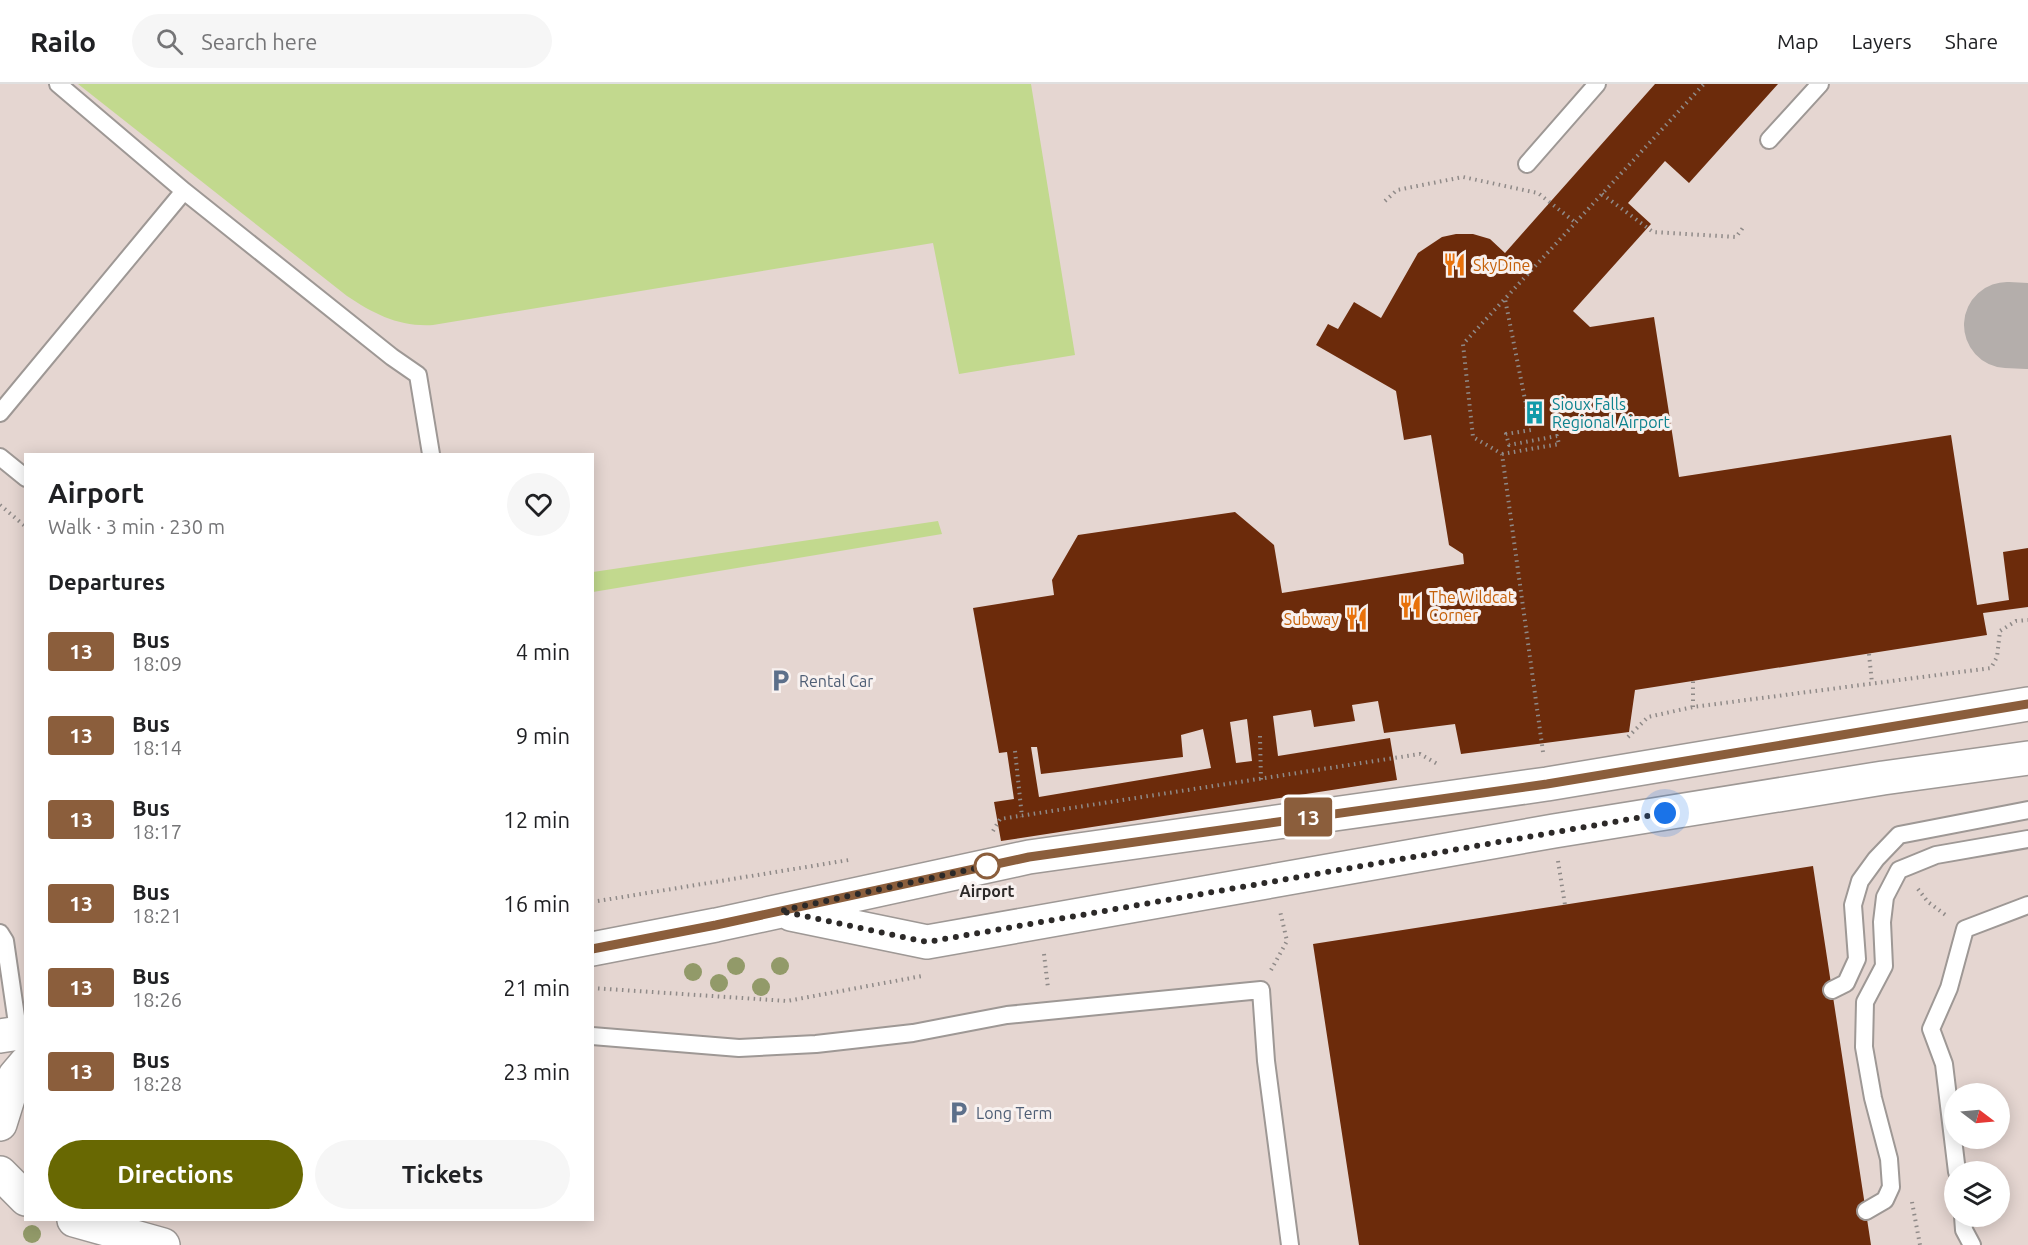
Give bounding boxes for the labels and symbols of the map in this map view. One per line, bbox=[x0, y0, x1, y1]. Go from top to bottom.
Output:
restaurant icon: SkyDine bbox=[1442, 252, 1468, 278]
place label: SkyDine bbox=[1473, 256, 1530, 274]
place label: Sioux Falls Regional Airport bbox=[1552, 395, 1671, 431]
building icon: Sioux Falls Regional Airport bbox=[1521, 400, 1547, 426]
place label: The Wildcat Corner bbox=[1429, 588, 1515, 624]
restaurant icon: The Wildcat Corner bbox=[1398, 593, 1424, 619]
restaurant icon: Subway bbox=[1344, 606, 1370, 632]
place label: Subway bbox=[1284, 610, 1339, 628]
parking icon: Rental Car bbox=[768, 668, 794, 694]
place label: Rental Car bbox=[799, 672, 873, 690]
line badge: 13 bbox=[1281, 798, 1335, 836]
your location bbox=[1650, 798, 1680, 828]
marker: Airport bbox=[974, 853, 1000, 879]
place label: Airport bbox=[960, 882, 1015, 900]
north arrow bbox=[1944, 1083, 2010, 1149]
parking icon: Long Term bbox=[945, 1100, 971, 1126]
place label: Long Term bbox=[976, 1104, 1052, 1122]

